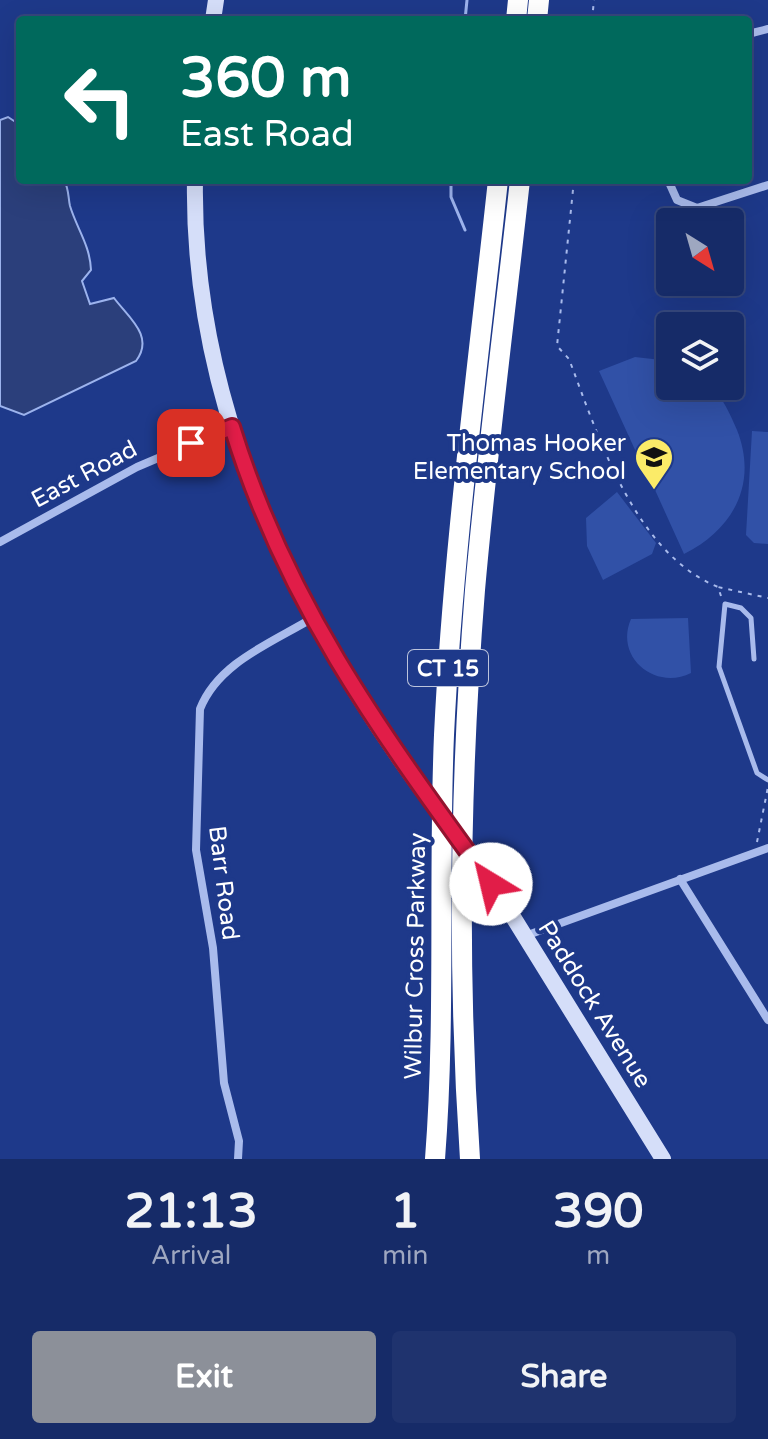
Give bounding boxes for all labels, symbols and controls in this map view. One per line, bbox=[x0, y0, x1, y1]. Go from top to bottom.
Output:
text: 360 m bbox=[180, 45, 351, 112]
icon: left bbox=[48, 48, 152, 152]
text: East Road bbox=[180, 113, 354, 156]
north arrow bbox=[656, 208, 744, 296]
map controls bbox=[656, 208, 744, 400]
button: layers bbox=[656, 312, 744, 400]
pin bbox=[157, 409, 225, 477]
icon: arrive bbox=[169, 421, 213, 465]
place label: Thomas Hooker Elementary School bbox=[413, 429, 627, 486]
street label: East Road bbox=[26, 434, 142, 514]
school or university icon: Thomas Hooker Elementary School bbox=[633, 436, 675, 491]
road number: CT 15 bbox=[408, 650, 488, 686]
street label: Barr Road bbox=[202, 824, 245, 942]
street label: Wilbur Cross Parkway bbox=[399, 832, 432, 1080]
position arrow bbox=[449, 842, 533, 926]
street label: Paddock Avenue bbox=[531, 915, 658, 1093]
text: 21:13 bbox=[125, 1183, 258, 1241]
text: 1 bbox=[390, 1183, 420, 1241]
text: 390 bbox=[553, 1183, 643, 1241]
text: Arrival bbox=[151, 1240, 231, 1271]
text: min bbox=[382, 1240, 428, 1271]
text: m bbox=[586, 1240, 610, 1271]
button: Exit bbox=[32, 1331, 376, 1423]
button: Share bbox=[392, 1331, 736, 1423]

